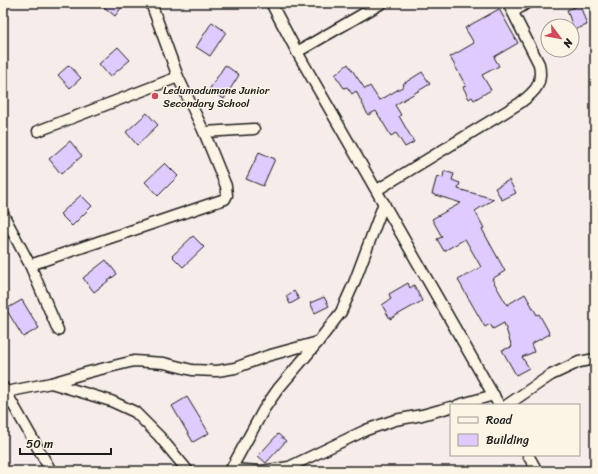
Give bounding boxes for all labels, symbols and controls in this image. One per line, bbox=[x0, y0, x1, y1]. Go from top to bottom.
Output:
north arrow bbox=[540, 18, 580, 58]
text: N bbox=[558, 34, 579, 52]
place label: Ledumadumane Junior Secondary School bbox=[163, 81, 271, 113]
marker: Ledumadumane Junior Secondary School bbox=[150, 91, 160, 101]
legend bbox=[450, 404, 580, 456]
text: Road bbox=[486, 409, 513, 431]
text: Building bbox=[486, 429, 529, 451]
scale bar bbox=[20, 430, 111, 456]
text: 50 m bbox=[26, 433, 53, 455]

